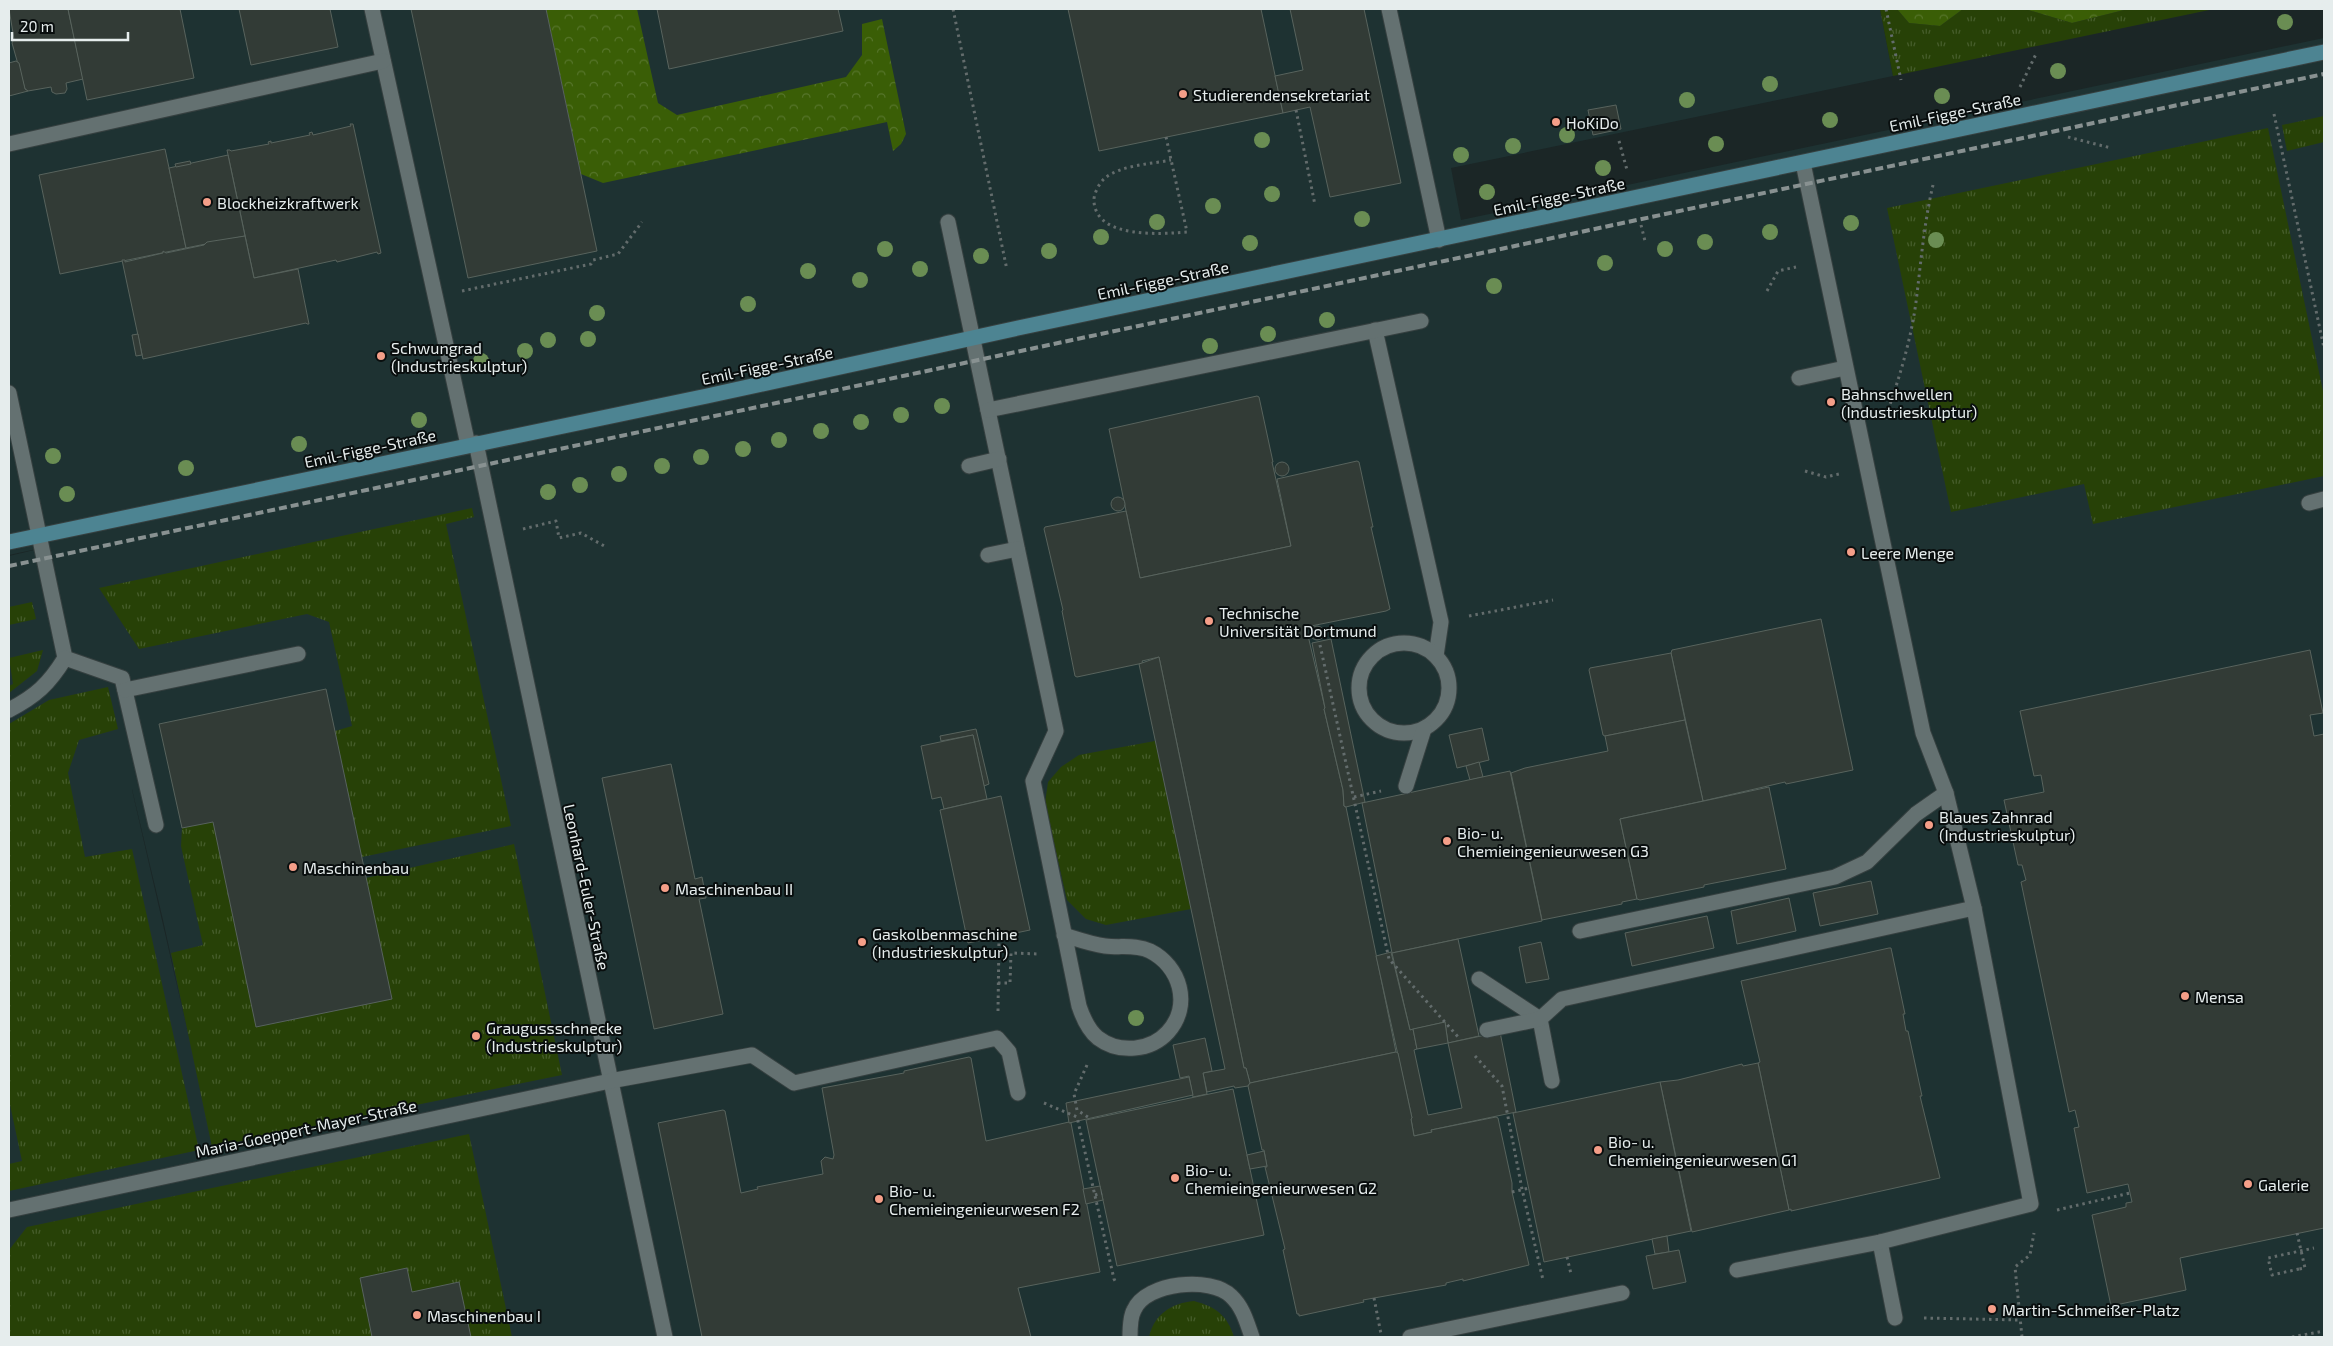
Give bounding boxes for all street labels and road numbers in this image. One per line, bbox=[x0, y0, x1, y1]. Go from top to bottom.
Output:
street label: Emil-Figge-Straße bbox=[1887, 89, 2023, 135]
street label: Emil-Figge-Straße bbox=[1491, 173, 1627, 219]
street label: Emil-Figge-Straße bbox=[1095, 257, 1231, 303]
street label: Emil-Figge-Straße bbox=[699, 342, 835, 388]
street label: Emil-Figge-Straße bbox=[302, 425, 438, 471]
street label: Leonhard-Euler-Straße bbox=[560, 802, 614, 972]
street label: Maria-Goeppert-Mayer-Straße bbox=[194, 1095, 418, 1161]

